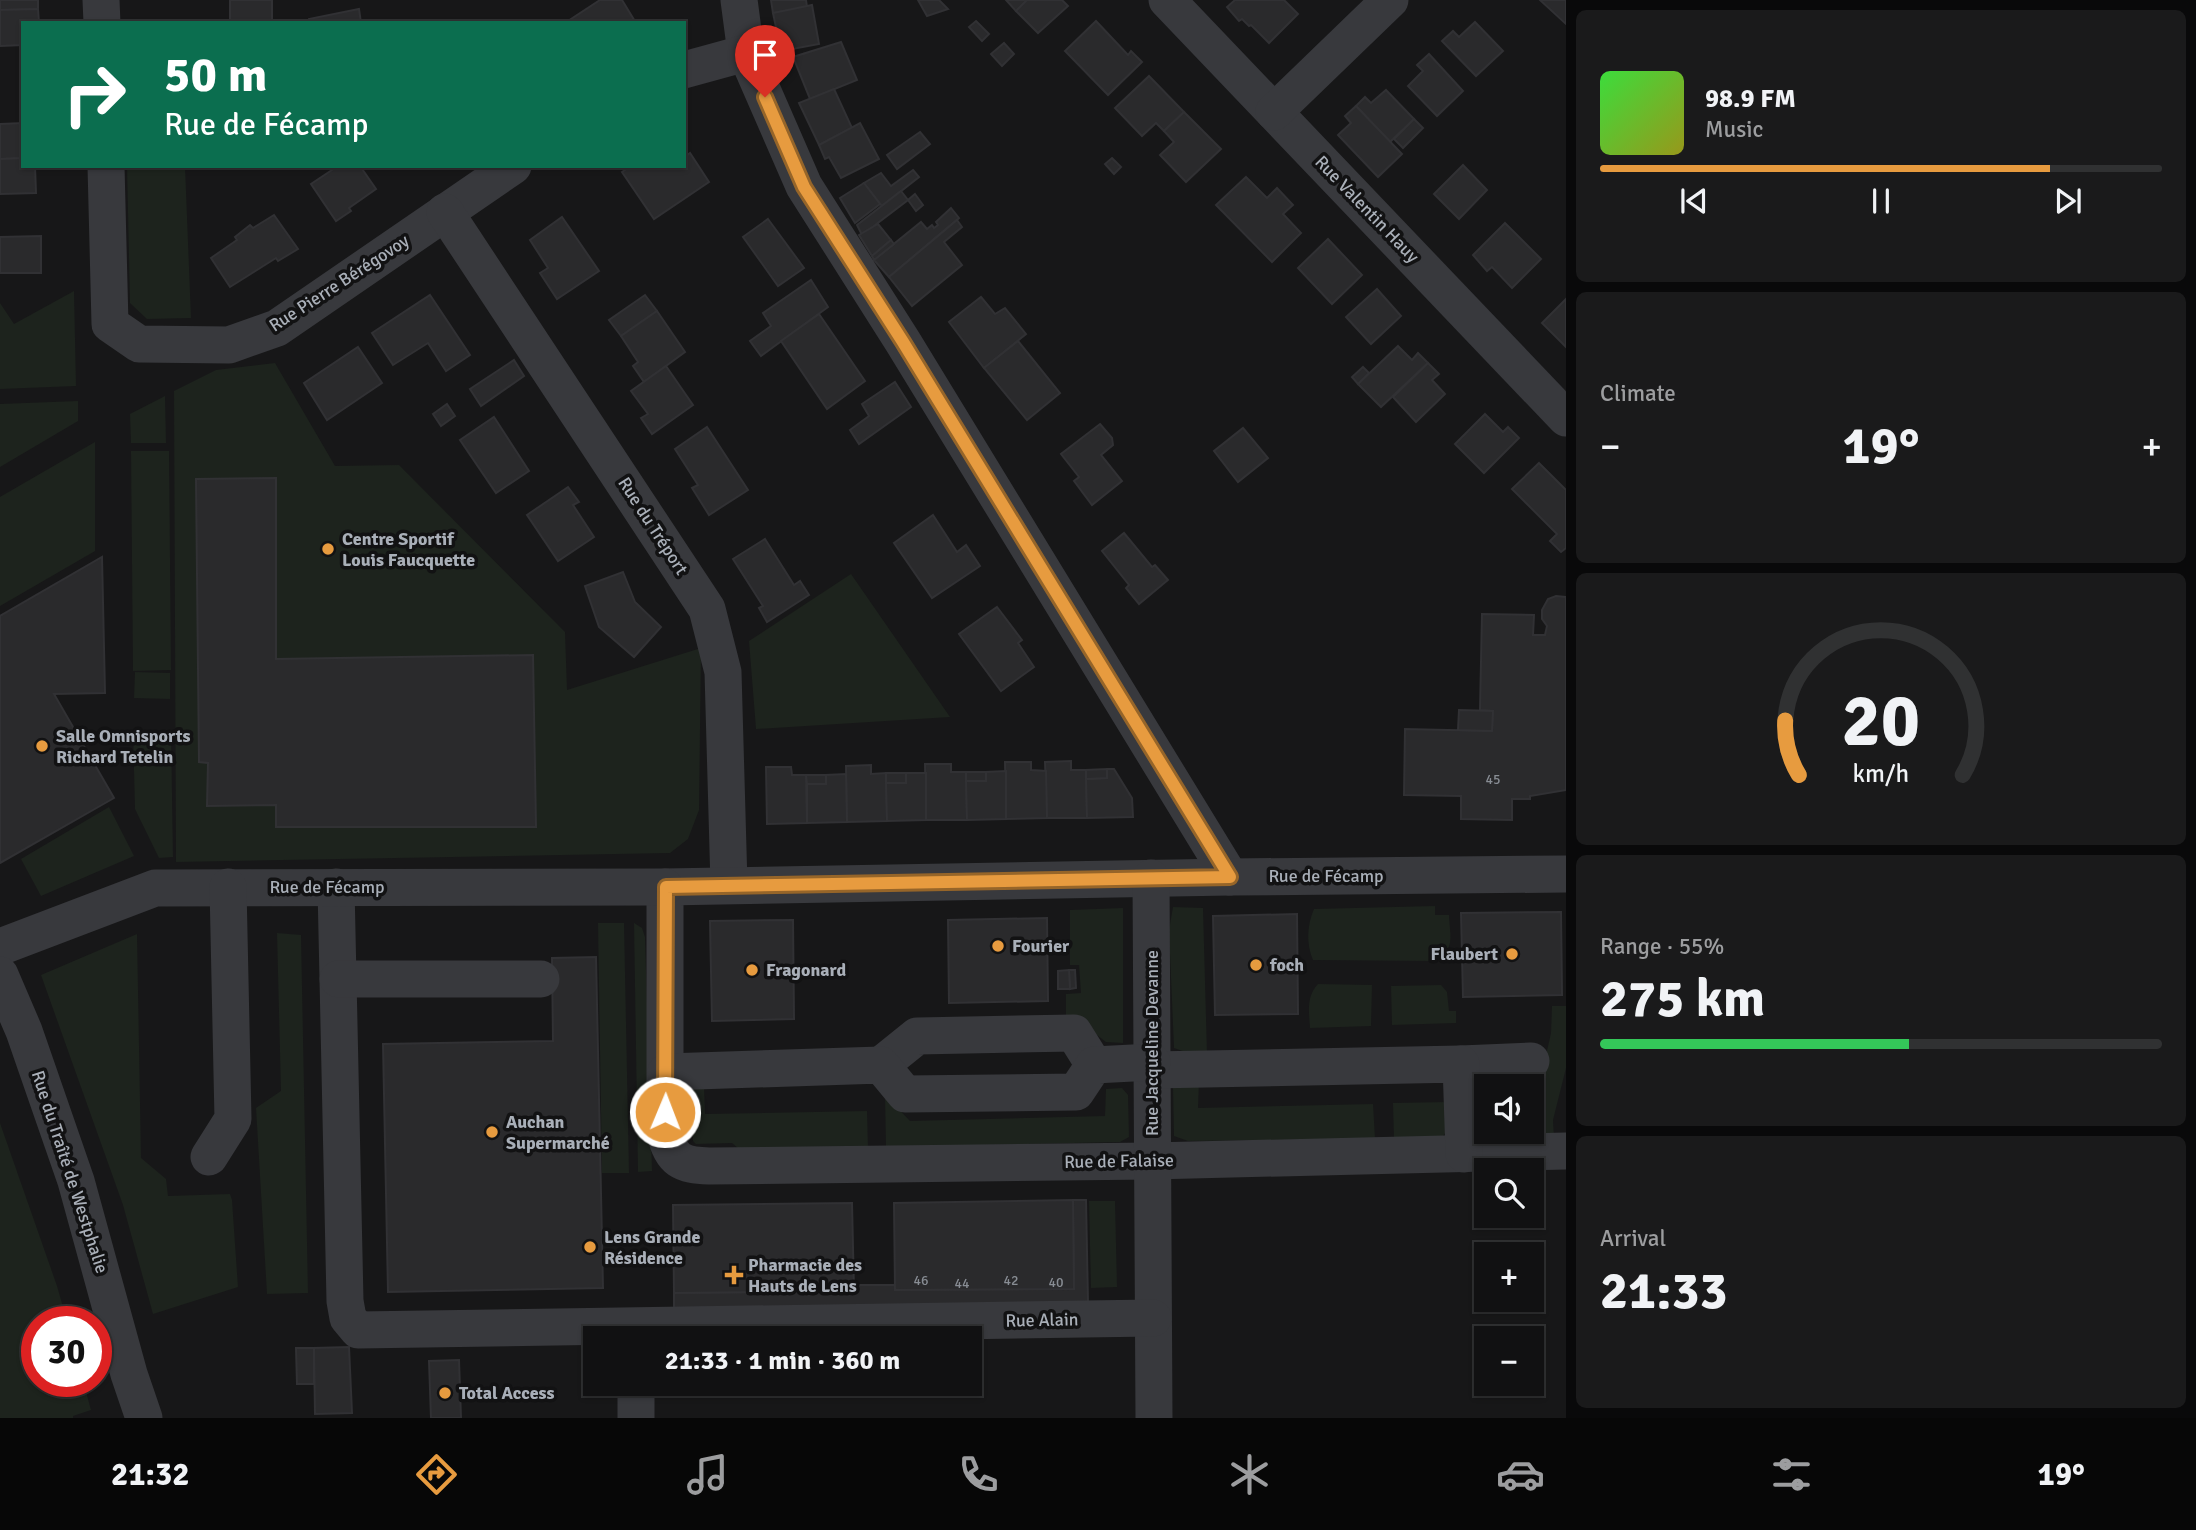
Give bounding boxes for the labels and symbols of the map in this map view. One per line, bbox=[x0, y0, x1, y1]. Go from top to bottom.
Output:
pin bbox=[735, 25, 795, 97]
street label: Rue Valentin Hauy bbox=[1310, 151, 1424, 268]
street label: Rue Pierre Bérégovoy bbox=[265, 229, 414, 336]
street label: Rue du Tréport bbox=[613, 473, 693, 579]
place label: Centre Sportif Louis Faucquette bbox=[342, 528, 475, 571]
marker: Centre Sportif Louis Faucquette bbox=[320, 541, 336, 557]
place label: Salle Omnisports Richard Tetelin bbox=[56, 725, 190, 768]
marker: Salle Omnisports Richard Tetelin bbox=[34, 738, 50, 754]
house number: 45 bbox=[1485, 771, 1501, 788]
street label: Rue de Fécamp bbox=[1268, 865, 1384, 887]
street label: Rue de Fécamp bbox=[269, 876, 385, 898]
place label: Fourier bbox=[1012, 935, 1070, 957]
marker: Fourier bbox=[990, 938, 1006, 954]
place label: Flaubert bbox=[1430, 943, 1498, 965]
marker: Flaubert bbox=[1504, 946, 1520, 962]
street label: Rue Jacqueline Devanne bbox=[1141, 950, 1163, 1136]
place label: foch bbox=[1269, 954, 1304, 976]
marker: foch bbox=[1248, 957, 1264, 973]
place label: Fragonard bbox=[766, 959, 846, 981]
marker: Fragonard bbox=[744, 962, 760, 978]
street label: Rue du Traîté de Westphalie bbox=[27, 1068, 113, 1276]
position arrow bbox=[628, 1075, 702, 1149]
place label: Auchan Supermarché bbox=[506, 1111, 610, 1154]
marker: Auchan Supermarché bbox=[484, 1124, 500, 1140]
street label: Rue de Falaise bbox=[1064, 1149, 1174, 1173]
place label: Lens Grande Résidence bbox=[604, 1226, 700, 1269]
marker: Lens Grande Résidence bbox=[582, 1239, 598, 1255]
place label: Pharmacie des Hauts de Lens bbox=[748, 1254, 862, 1297]
marker: Pharmacie des Hauts de Lens bbox=[726, 1267, 742, 1283]
house number: 46 bbox=[913, 1272, 929, 1289]
house number: 42 bbox=[1003, 1272, 1019, 1289]
house number: 40 bbox=[1048, 1274, 1064, 1291]
house number: 44 bbox=[954, 1275, 970, 1292]
speed limit sign: 30 bbox=[21, 1306, 112, 1397]
street label: Rue Alain bbox=[1005, 1308, 1079, 1332]
place label: Total Access bbox=[459, 1382, 555, 1404]
marker: Total Access bbox=[437, 1385, 453, 1401]

